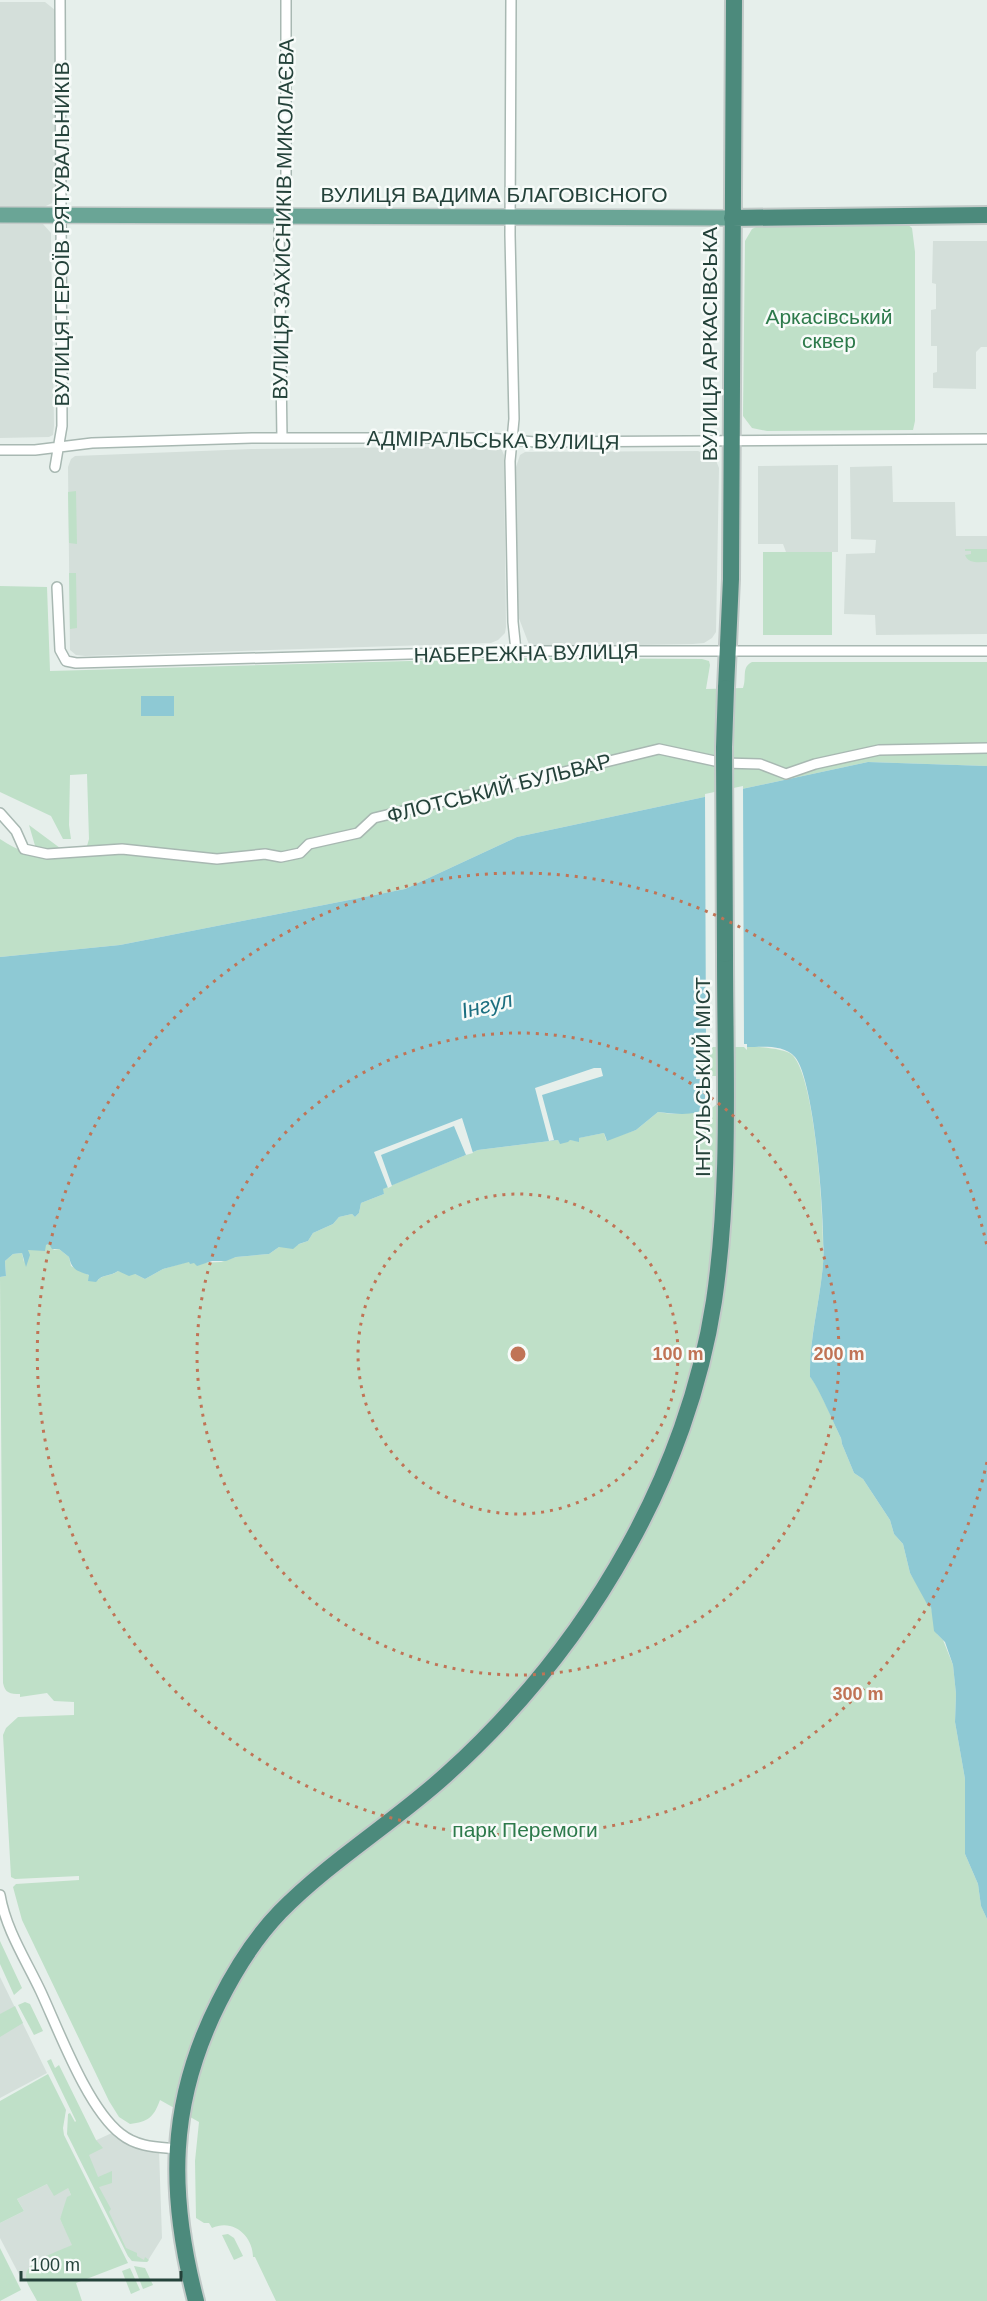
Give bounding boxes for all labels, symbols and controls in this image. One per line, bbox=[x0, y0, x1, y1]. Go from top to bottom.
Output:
street label: ВУЛИЦЯ ЗАХИСНИКІВ МИКОЛАЄВА bbox=[268, 38, 298, 400]
street label: ВУЛИЦЯ ГЕРОЇВ РЯТУВАЛЬНИКІВ bbox=[50, 62, 73, 406]
street label: ВУЛИЦЯ ВАДИМА БЛАГОВІСНОГО bbox=[320, 183, 668, 206]
street label: ВУЛИЦЯ АРКАСІВСЬКА bbox=[698, 227, 721, 461]
park label: Аркасівський сквер bbox=[765, 305, 893, 352]
street label: АДМІРАЛЬСЬКА ВУЛИЦЯ bbox=[366, 426, 620, 454]
street label: НАБЕРЕЖНА ВУЛИЦЯ bbox=[413, 640, 639, 666]
street label: ФЛОТСЬКИЙ БУЛЬВАР bbox=[385, 749, 613, 827]
street label: ІНГУЛЬСЬКИЙ МІСТ bbox=[691, 977, 714, 1177]
water label: Інгул bbox=[459, 987, 515, 1023]
centre of rings bbox=[508, 1344, 528, 1364]
text: 100 m bbox=[652, 1344, 704, 1364]
text: 200 m bbox=[813, 1344, 865, 1364]
text: 300 m bbox=[832, 1684, 884, 1704]
park label: парк Перемоги bbox=[452, 1818, 598, 1841]
scale bar bbox=[21, 2244, 182, 2282]
text: 100 m bbox=[30, 2255, 80, 2275]

